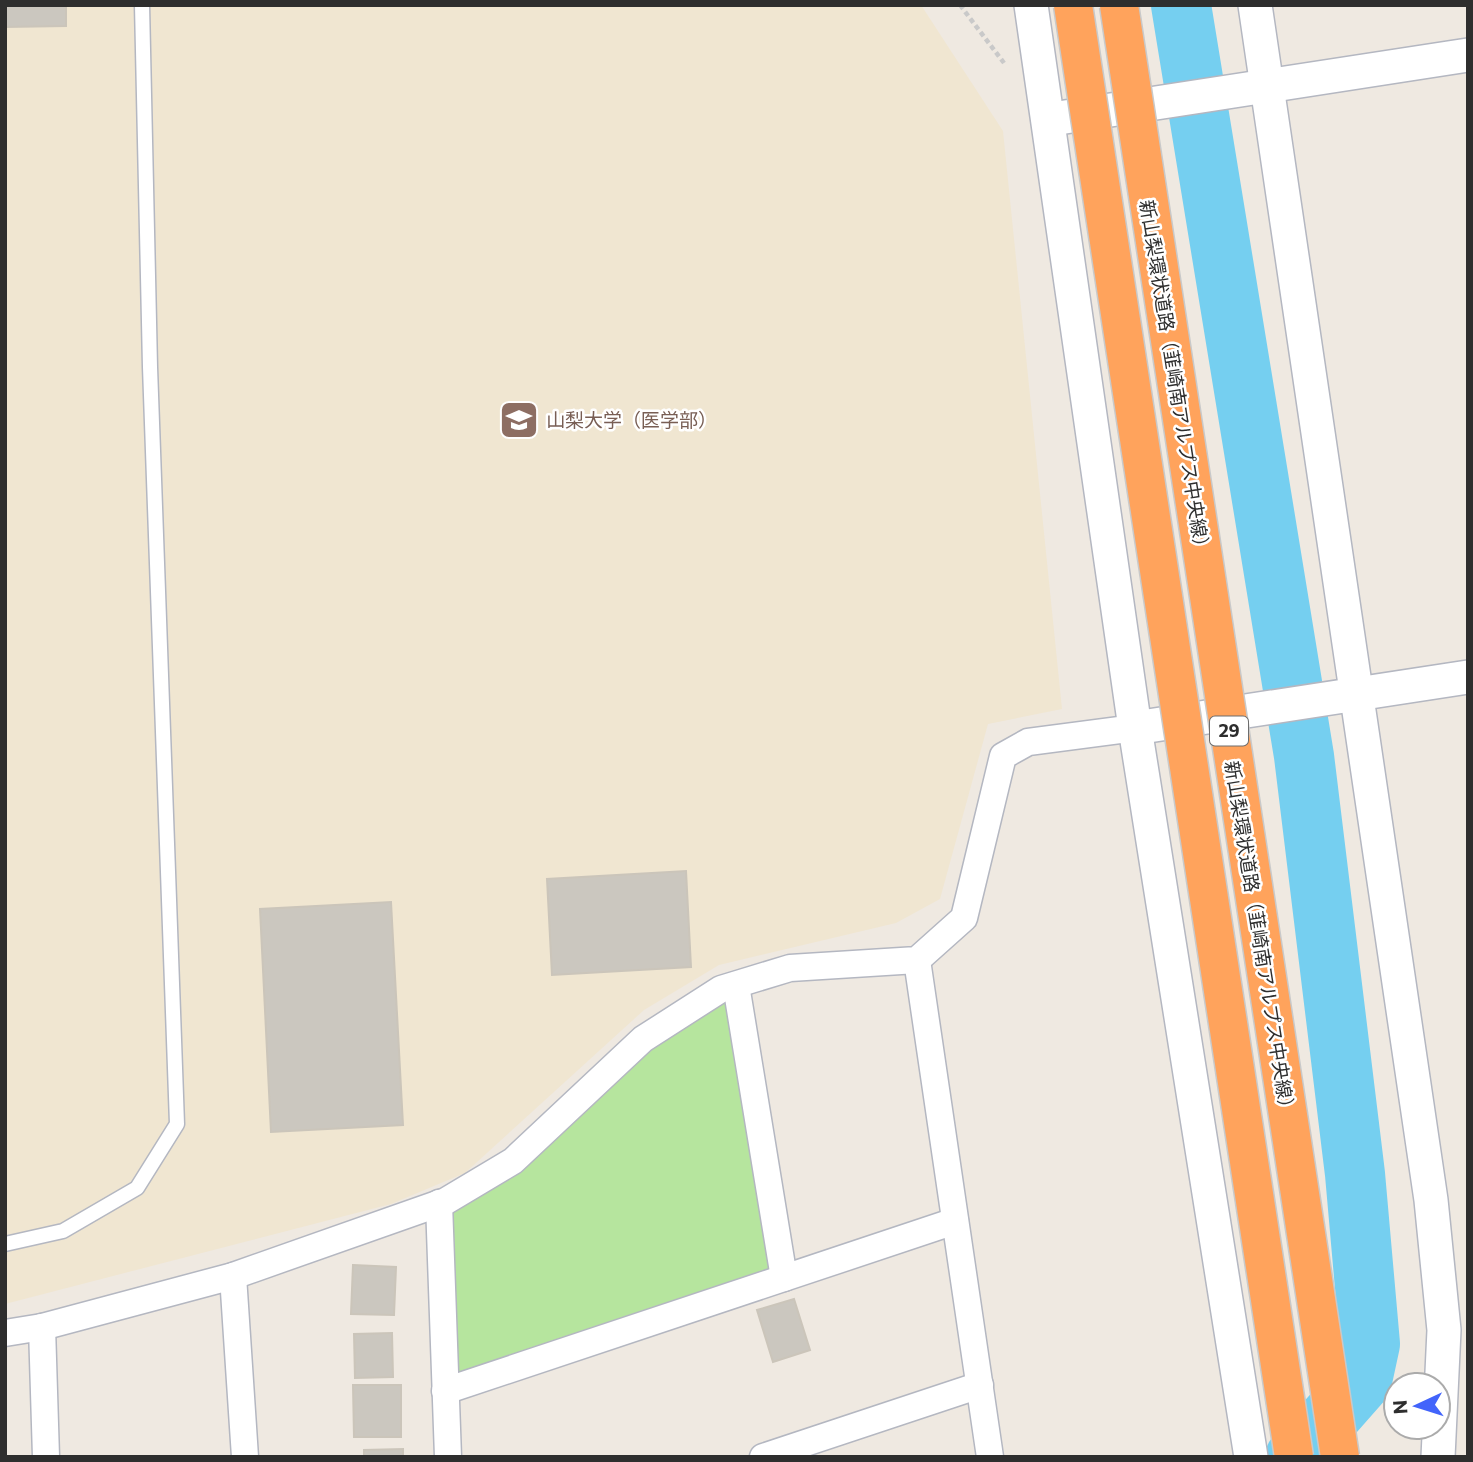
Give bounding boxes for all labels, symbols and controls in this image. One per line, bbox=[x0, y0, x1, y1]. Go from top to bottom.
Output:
street label: 新山梨環状道路（韮崎南アルプス中央線） bbox=[1136, 198, 1215, 558]
school or university icon: 山梨大学（医学部） bbox=[498, 399, 540, 441]
place label: 山梨大学（医学部） bbox=[546, 408, 717, 431]
road number: 29 bbox=[1210, 716, 1248, 746]
street label: 新山梨環状道路（韮崎南アルプス中央線） bbox=[1221, 759, 1300, 1119]
north arrow bbox=[1382, 1371, 1452, 1441]
text: N bbox=[1388, 1399, 1412, 1415]

